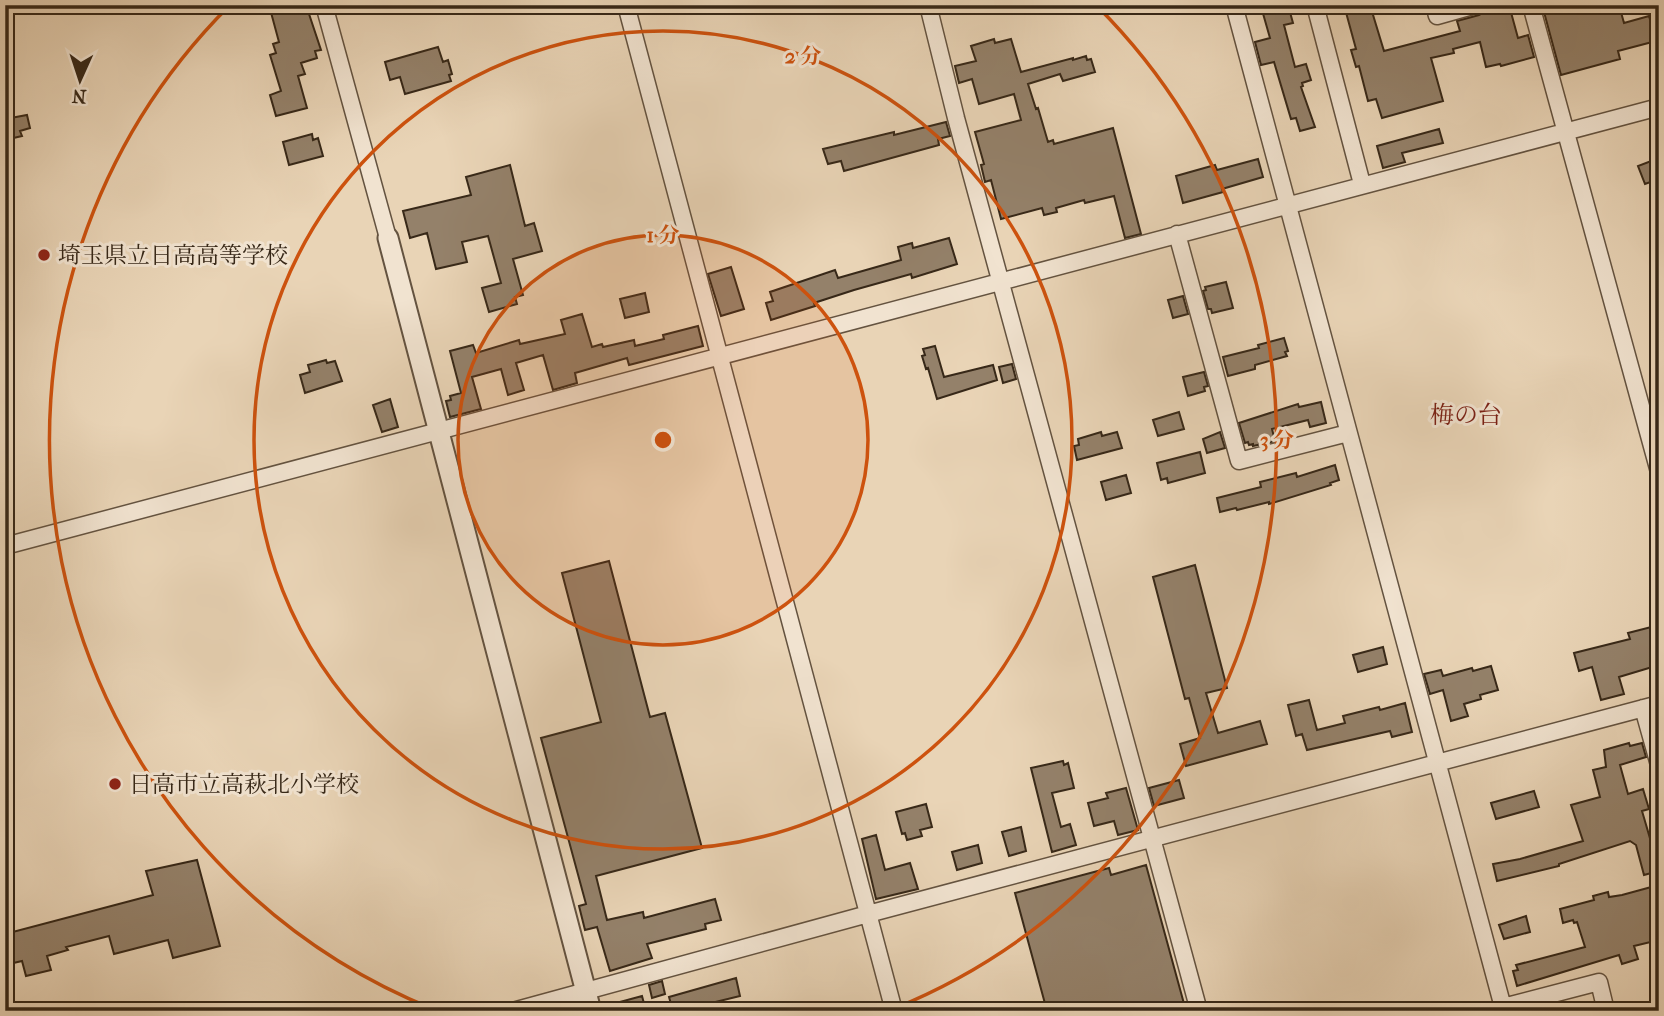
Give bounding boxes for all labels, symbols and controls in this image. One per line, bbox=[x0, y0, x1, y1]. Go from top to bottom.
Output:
text: 2 分 bbox=[785, 44, 821, 68]
north arrow bbox=[46, 46, 116, 116]
text: N bbox=[71, 85, 87, 107]
text: 1 分 bbox=[647, 223, 680, 247]
place label: 埼玉県立日高高等学校 bbox=[58, 242, 288, 269]
marker: 埼玉県立日高高等学校 bbox=[36, 247, 52, 263]
district label: 梅の台 bbox=[1430, 401, 1502, 429]
centre of rings bbox=[651, 428, 675, 452]
text: 3 分 bbox=[1260, 428, 1294, 452]
place label: 日高市立高萩北小学校 bbox=[129, 771, 359, 798]
marker: 日高市立高萩北小学校 bbox=[107, 776, 123, 792]

